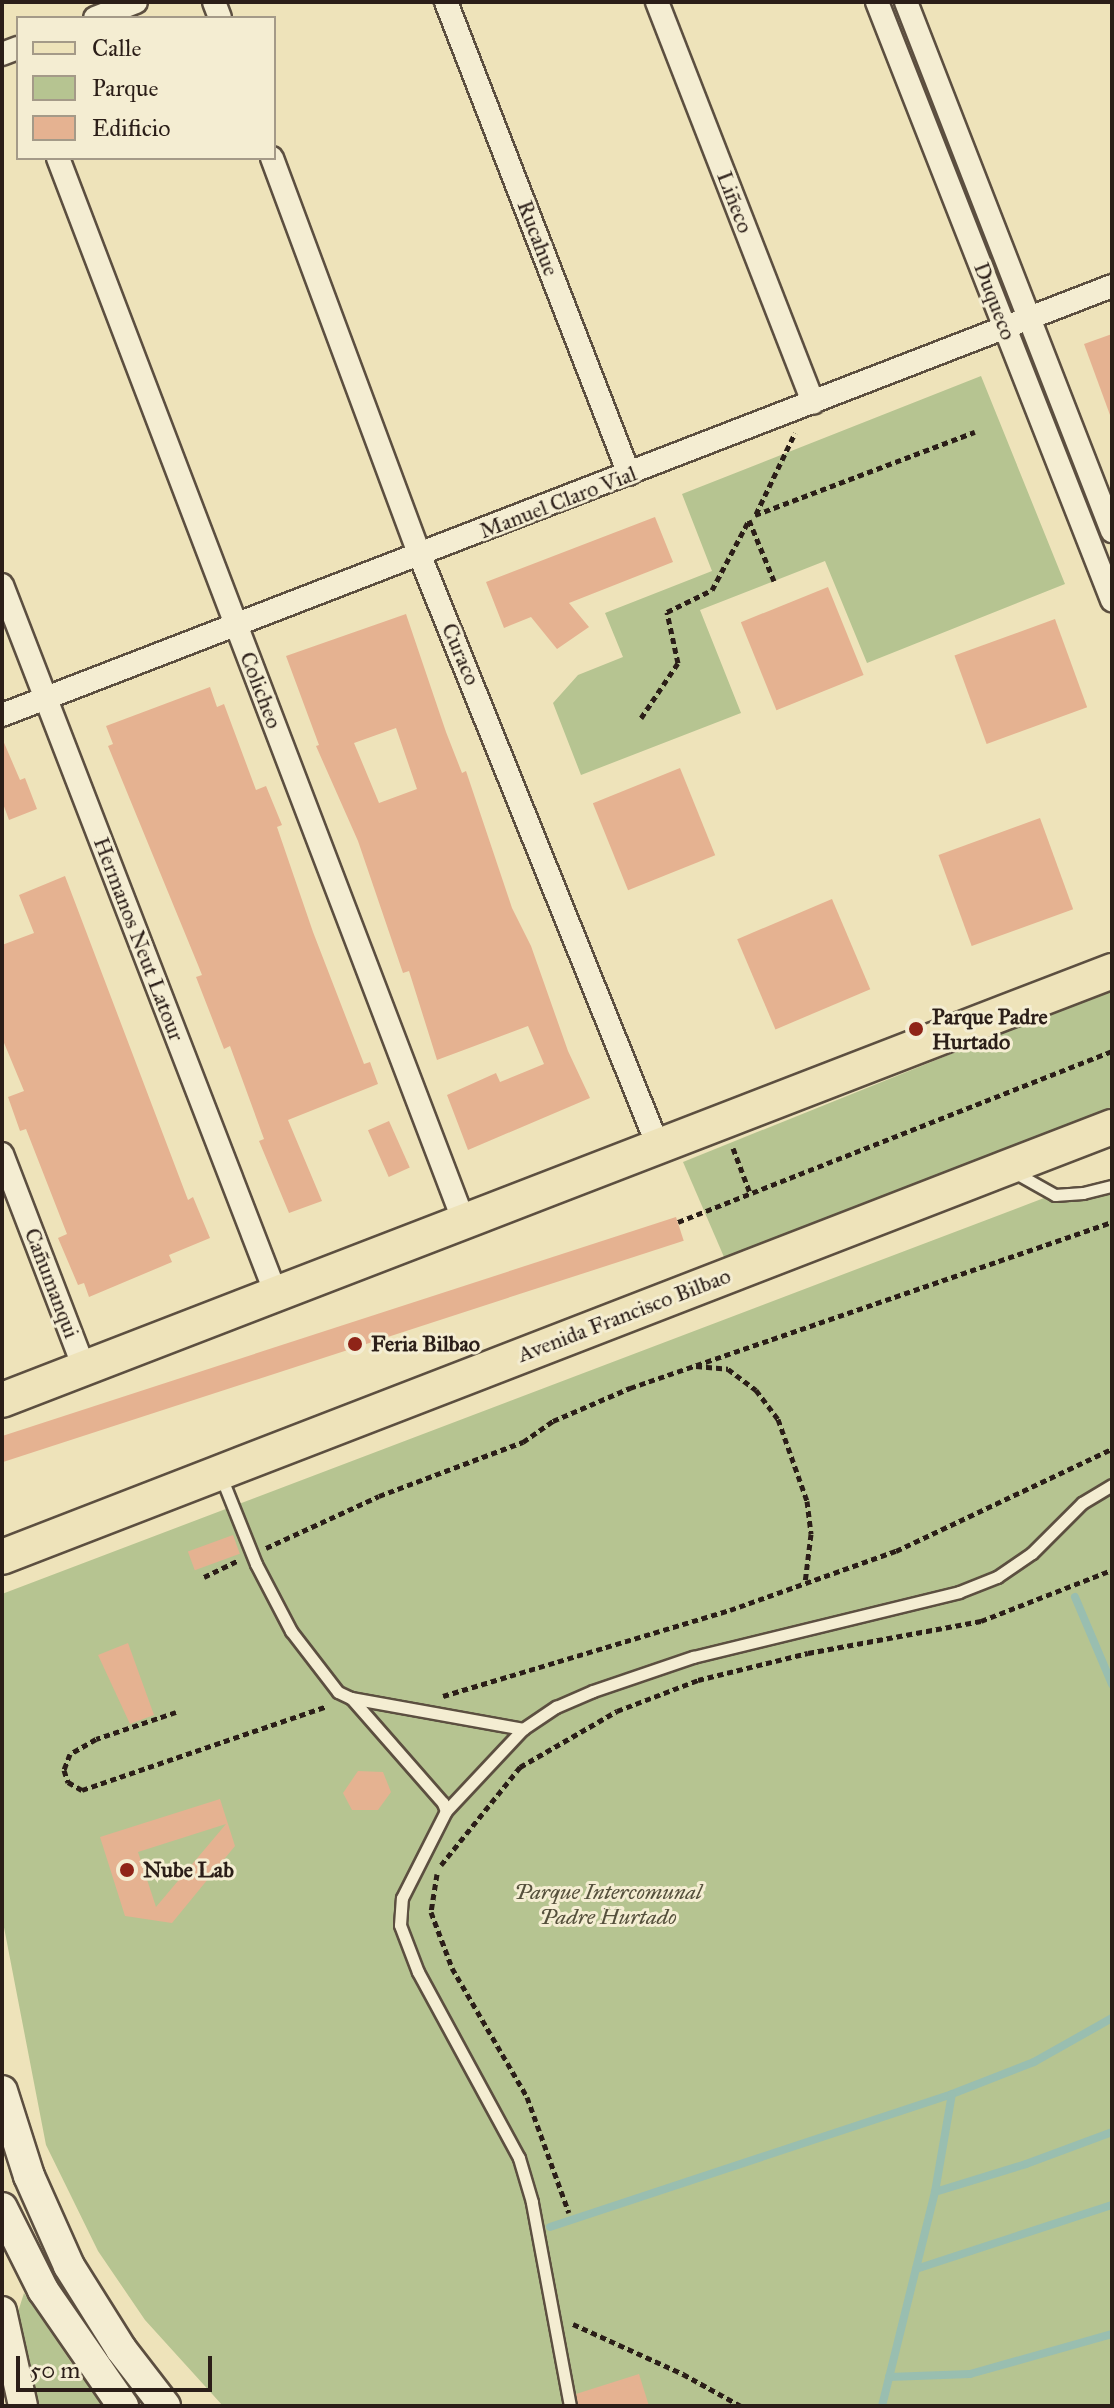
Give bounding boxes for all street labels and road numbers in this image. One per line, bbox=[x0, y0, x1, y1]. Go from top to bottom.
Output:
street label: Liñeco bbox=[711, 167, 759, 237]
street label: Rucahue bbox=[512, 197, 564, 279]
street label: Duqueco bbox=[968, 258, 1022, 344]
street label: Manuel Claro Vial bbox=[476, 460, 640, 544]
street label: Curaco bbox=[436, 619, 486, 689]
street label: Colicheo bbox=[234, 648, 288, 732]
street label: Hermanos Neut Latour bbox=[88, 833, 190, 1045]
street label: Cañumanqui bbox=[19, 1224, 85, 1342]
street label: Avenida Francisco Bilbao bbox=[514, 1262, 734, 1368]

